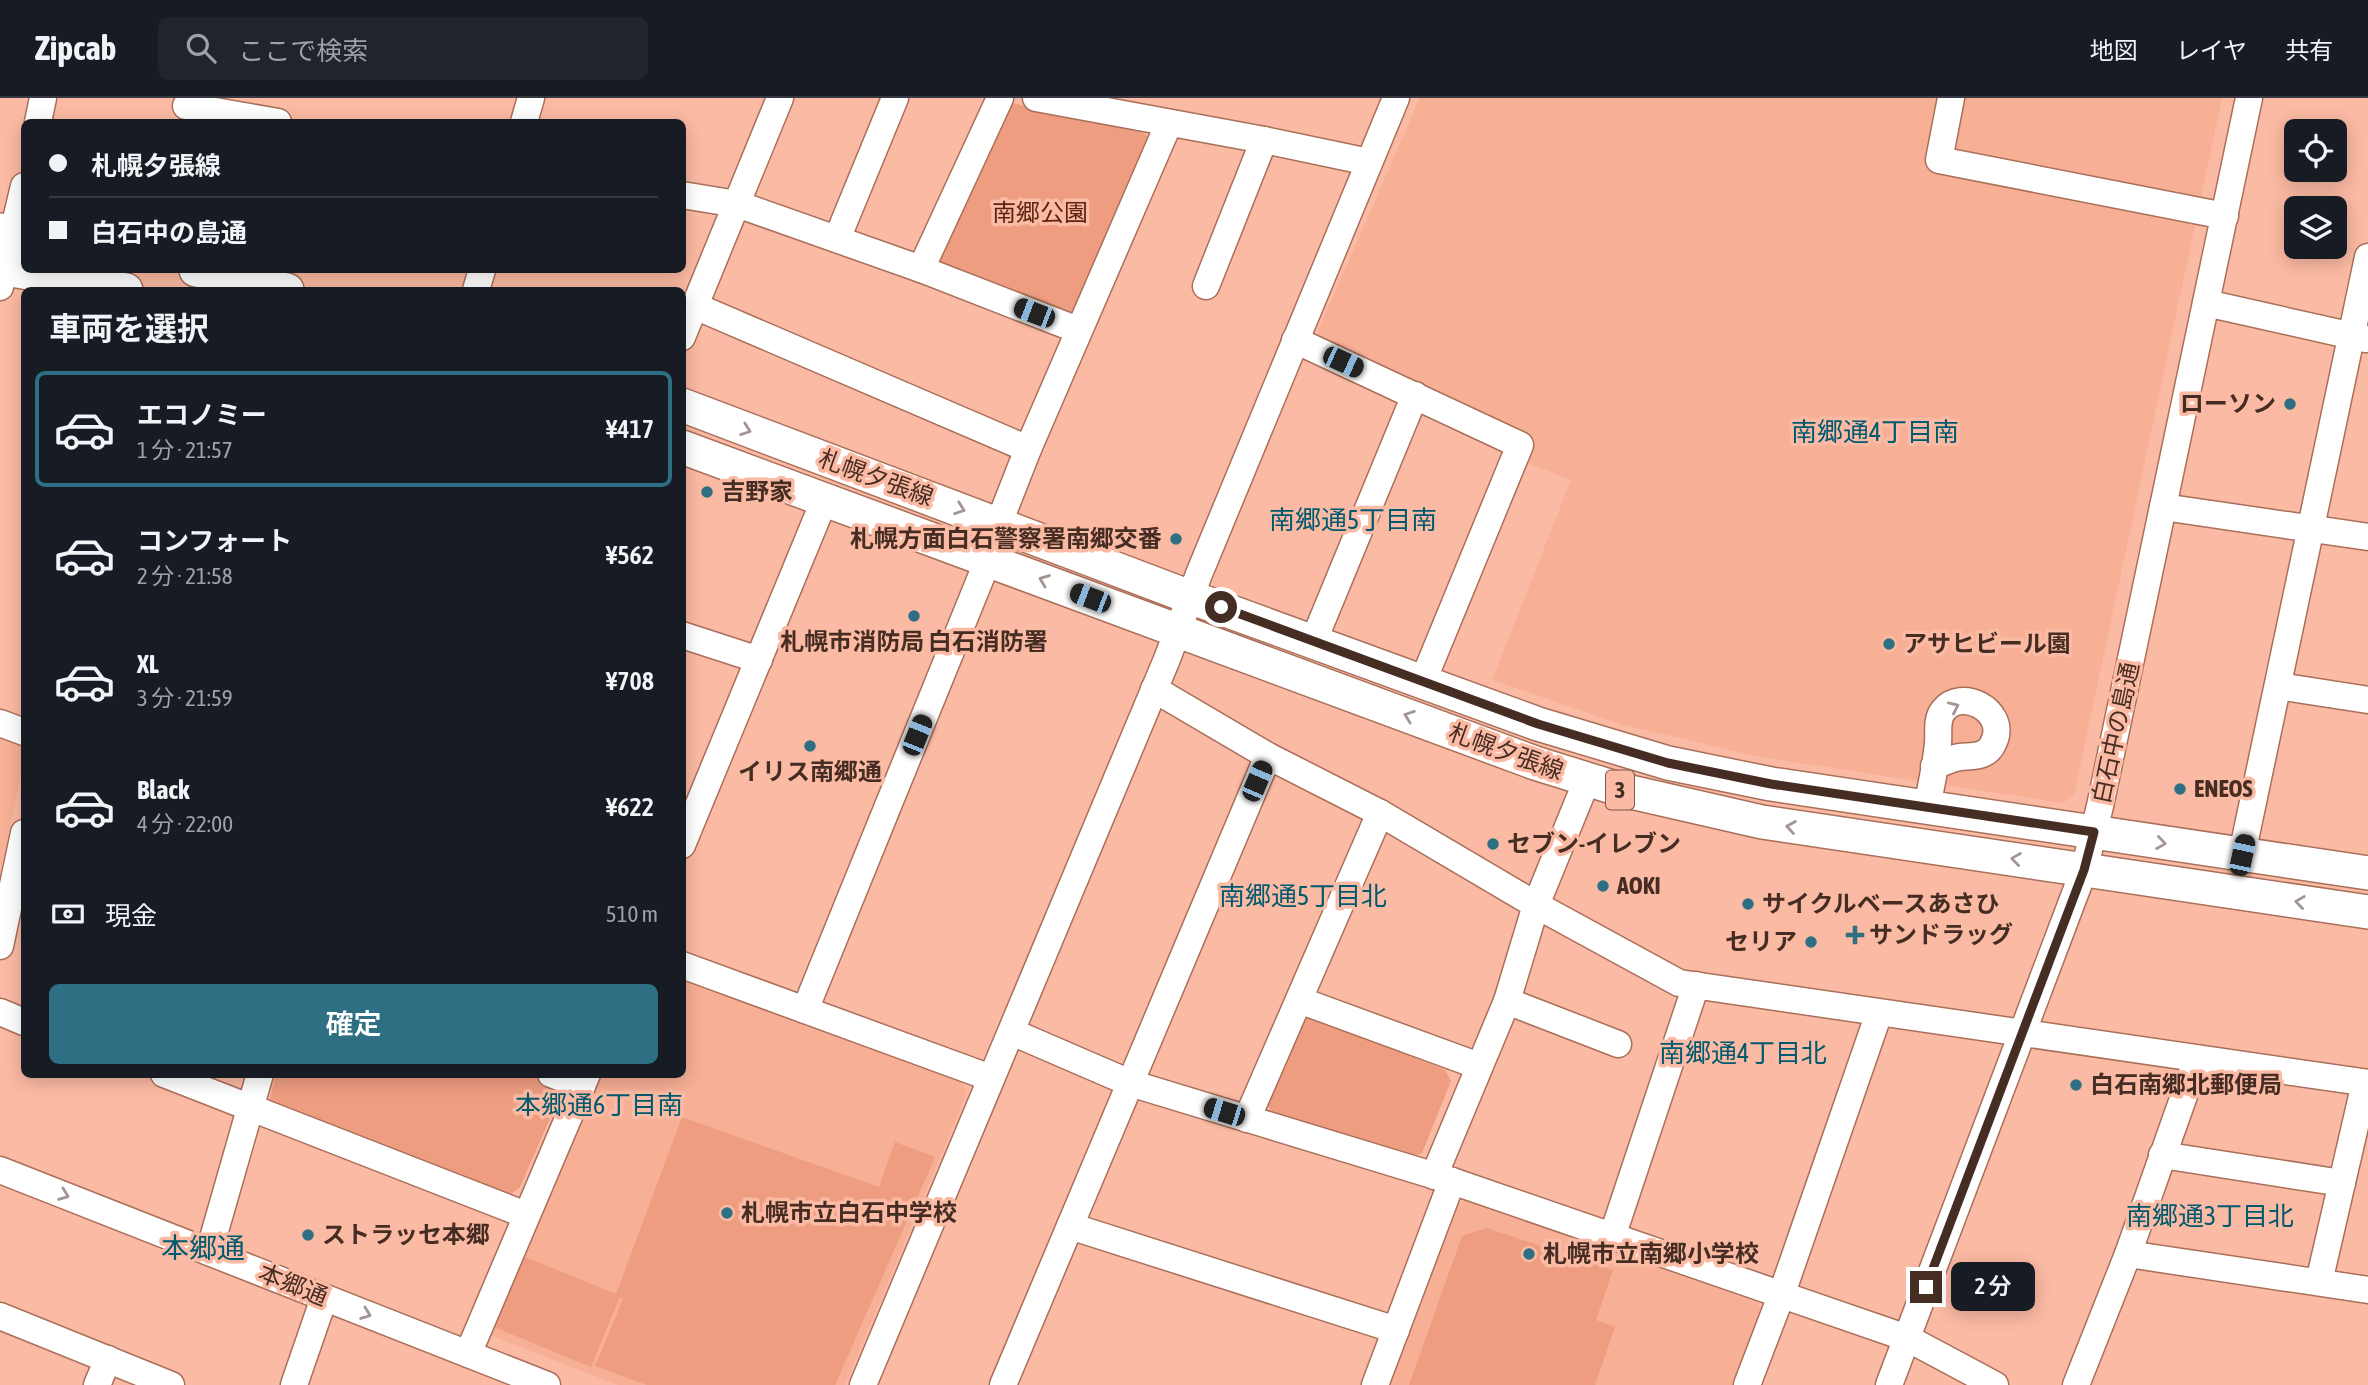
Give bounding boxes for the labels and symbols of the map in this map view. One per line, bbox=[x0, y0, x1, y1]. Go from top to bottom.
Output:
park label: 南郷公園 bbox=[992, 199, 1088, 226]
car bbox=[1011, 296, 1058, 330]
car bbox=[1320, 344, 1367, 380]
place label: ローソン bbox=[2180, 390, 2276, 417]
marker: ローソン bbox=[2282, 396, 2298, 412]
district label: 南郷通4丁目南 bbox=[1791, 417, 1959, 447]
one-way arrow bbox=[740, 421, 752, 435]
street label: 札幌夕張線 bbox=[815, 444, 937, 511]
place label: 吉野家 bbox=[721, 478, 793, 505]
marker: 吉野家 bbox=[699, 484, 715, 500]
one-way arrow bbox=[953, 501, 965, 515]
district label: 南郷通5丁目南 bbox=[1269, 505, 1437, 535]
place label: 札幌方面白石警察署南郷交番 bbox=[850, 525, 1162, 552]
marker: 札幌方面白石警察署南郷交番 bbox=[1168, 531, 1184, 547]
one-way arrow bbox=[1039, 575, 1051, 589]
car bbox=[1067, 581, 1114, 615]
route start bbox=[1205, 591, 1237, 623]
marker: 札幌市消防局 白石消防署 bbox=[906, 608, 922, 624]
place label: 札幌市消防局 白石消防署 bbox=[780, 628, 1048, 655]
place label: アサヒビール園 bbox=[1903, 630, 2071, 657]
marker: アサヒビール園 bbox=[1881, 636, 1897, 652]
street label: 白石中の島通 bbox=[2087, 660, 2144, 806]
one-way arrow bbox=[1946, 702, 1959, 715]
one-way arrow bbox=[1403, 710, 1415, 724]
car bbox=[900, 712, 935, 758]
street label: 札幌夕張線 bbox=[1445, 718, 1567, 785]
marker: イリス南郷通 bbox=[802, 738, 818, 754]
place label: イリス南郷通 bbox=[738, 758, 882, 785]
car bbox=[1240, 758, 1275, 804]
road number: 3 bbox=[1606, 770, 1634, 810]
place label: ENEOS bbox=[2194, 775, 2253, 802]
marker: ENEOS bbox=[2172, 781, 2188, 797]
one-way arrow bbox=[1785, 820, 1797, 835]
place label: セブン-イレブン bbox=[1507, 830, 1681, 857]
car bbox=[2228, 832, 2257, 878]
one-way arrow bbox=[2155, 835, 2167, 850]
marker: セブン-イレブン bbox=[1485, 836, 1501, 852]
one-way arrow bbox=[2010, 852, 2022, 867]
place label: AOKI bbox=[1616, 872, 1661, 899]
marker: AOKI bbox=[1595, 878, 1611, 894]
district label: 南郷通5丁目北 bbox=[1219, 881, 1387, 911]
place label: サイクルベースあさひ bbox=[1762, 890, 2000, 917]
one-way arrow bbox=[2295, 895, 2306, 910]
marker: サイクルベースあさひ bbox=[1740, 896, 1756, 912]
place label: サンドラッグ bbox=[1869, 921, 2013, 948]
marker: サンドラッグ bbox=[1847, 927, 1863, 943]
place label: セリア bbox=[1725, 928, 1797, 955]
marker: セリア bbox=[1803, 934, 1819, 950]
district label: 南郷通4丁目北 bbox=[1659, 1038, 1827, 1068]
place label: 白石南郷北郵便局 bbox=[2090, 1071, 2282, 1098]
marker: 白石南郷北郵便局 bbox=[2068, 1077, 2084, 1093]
district label: 本郷通6丁目南 bbox=[515, 1090, 683, 1120]
car bbox=[1201, 1096, 1248, 1128]
one-way arrow bbox=[57, 1186, 69, 1200]
place label: 札幌市立白石中学校 bbox=[741, 1199, 957, 1226]
district label: 南郷通3丁目北 bbox=[2126, 1201, 2294, 1231]
marker: 札幌市立白石中学校 bbox=[719, 1205, 735, 1221]
place label: ストラッセ本郷 bbox=[322, 1221, 490, 1248]
marker: ストラッセ本郷 bbox=[300, 1227, 316, 1243]
district label: 本郷通 bbox=[161, 1232, 245, 1264]
place label: 札幌市立南郷小学校 bbox=[1543, 1240, 1759, 1267]
marker: 札幌市立南郷小学校 bbox=[1521, 1246, 1537, 1262]
street label: 本郷通 bbox=[255, 1259, 332, 1311]
callout: 2 分 bbox=[1951, 1262, 2035, 1312]
route end bbox=[1910, 1271, 1942, 1303]
one-way arrow bbox=[360, 1306, 372, 1320]

